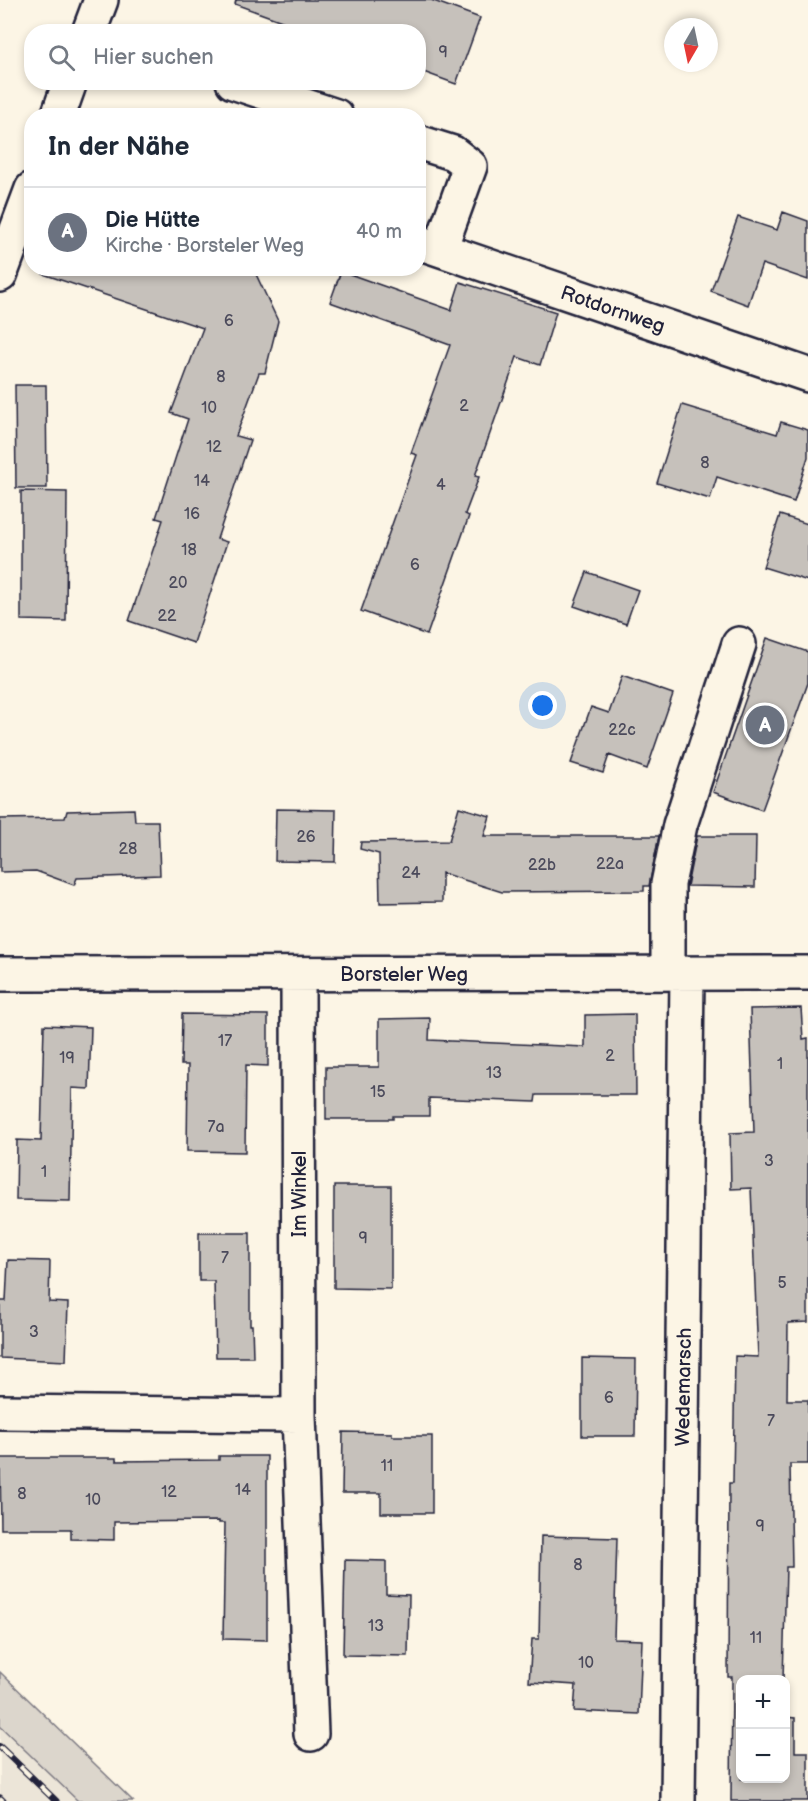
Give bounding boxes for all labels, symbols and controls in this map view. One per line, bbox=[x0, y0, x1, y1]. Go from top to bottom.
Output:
north arrow bbox=[664, 18, 718, 72]
search box bbox=[24, 24, 426, 90]
icon: search bbox=[45, 41, 78, 74]
house number: 9 bbox=[438, 43, 448, 62]
text: Hier suchen bbox=[93, 44, 214, 71]
text: In der Nähe bbox=[48, 132, 190, 163]
text: Die Hütte bbox=[105, 207, 200, 234]
text: A bbox=[61, 220, 74, 244]
text: 40 m bbox=[356, 220, 402, 244]
text: Kirche · Borsteler Weg bbox=[105, 234, 304, 258]
street label: Rotdornweg bbox=[557, 281, 668, 339]
house number: 6 bbox=[224, 312, 234, 331]
house number: 8 bbox=[216, 368, 226, 387]
house number: 2 bbox=[459, 397, 469, 416]
house number: 10 bbox=[201, 399, 217, 418]
house number: 12 bbox=[206, 438, 222, 457]
house number: 8 bbox=[700, 454, 710, 473]
house number: 14 bbox=[194, 472, 210, 491]
house number: 4 bbox=[436, 476, 446, 495]
house number: 16 bbox=[184, 505, 200, 524]
house number: 18 bbox=[181, 541, 197, 560]
house number: 6 bbox=[410, 556, 420, 575]
house number: 20 bbox=[169, 574, 187, 593]
house number: 22 bbox=[158, 607, 177, 626]
your location bbox=[528, 691, 557, 720]
pin: A bbox=[746, 702, 784, 748]
house number: 22c bbox=[608, 721, 636, 740]
house number: 26 bbox=[296, 828, 316, 847]
house number: 28 bbox=[119, 840, 137, 859]
house number: 22a bbox=[596, 855, 624, 874]
house number: 22b bbox=[528, 856, 556, 875]
house number: 24 bbox=[402, 864, 421, 883]
street label: Borsteler Weg bbox=[340, 963, 468, 987]
house number: 17 bbox=[218, 1032, 232, 1051]
house number: 2 bbox=[605, 1047, 615, 1066]
house number: 19 bbox=[59, 1049, 75, 1068]
house number: 1 bbox=[777, 1055, 783, 1074]
house number: 13 bbox=[486, 1064, 502, 1083]
house number: 15 bbox=[370, 1083, 386, 1102]
house number: 7a bbox=[208, 1118, 224, 1137]
street label: Im Winkel bbox=[288, 1151, 312, 1237]
house number: 3 bbox=[764, 1152, 774, 1171]
house number: 1 bbox=[41, 1163, 47, 1182]
house number: 9 bbox=[358, 1229, 368, 1248]
house number: 7 bbox=[221, 1249, 229, 1268]
house number: 5 bbox=[777, 1274, 787, 1293]
house number: 3 bbox=[29, 1323, 39, 1342]
street label: Wedemarsch bbox=[671, 1327, 697, 1447]
house number: 6 bbox=[604, 1389, 614, 1408]
house number: 7 bbox=[767, 1412, 775, 1431]
house number: 11 bbox=[381, 1457, 393, 1476]
house number: 14 bbox=[235, 1481, 251, 1500]
house number: 12 bbox=[161, 1483, 177, 1502]
house number: 8 bbox=[17, 1485, 27, 1504]
house number: 10 bbox=[85, 1491, 101, 1510]
house number: 9 bbox=[755, 1517, 765, 1536]
house number: 8 bbox=[573, 1556, 583, 1575]
house number: 13 bbox=[368, 1617, 384, 1636]
house number: 11 bbox=[750, 1629, 762, 1648]
house number: 10 bbox=[578, 1654, 594, 1673]
map controls bbox=[736, 1675, 790, 1783]
button: + bbox=[736, 1675, 790, 1729]
button: − bbox=[736, 1729, 790, 1783]

